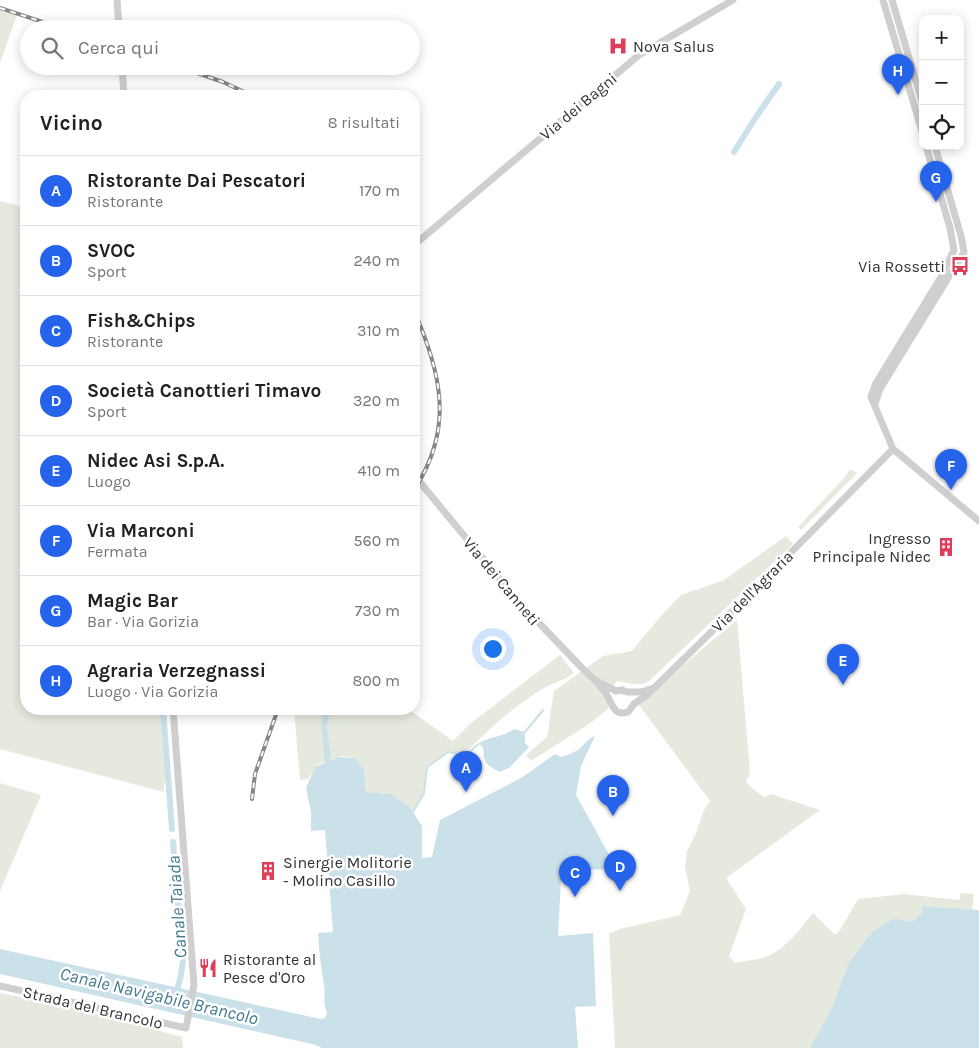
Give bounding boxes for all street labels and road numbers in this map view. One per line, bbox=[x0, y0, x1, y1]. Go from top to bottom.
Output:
street label: Via dei Bagni bbox=[536, 69, 621, 144]
street label: Via dei Canneti bbox=[459, 533, 544, 629]
street label: Via dell'Agraria bbox=[708, 547, 797, 636]
street label: Strada del Brancolo bbox=[21, 982, 165, 1033]

